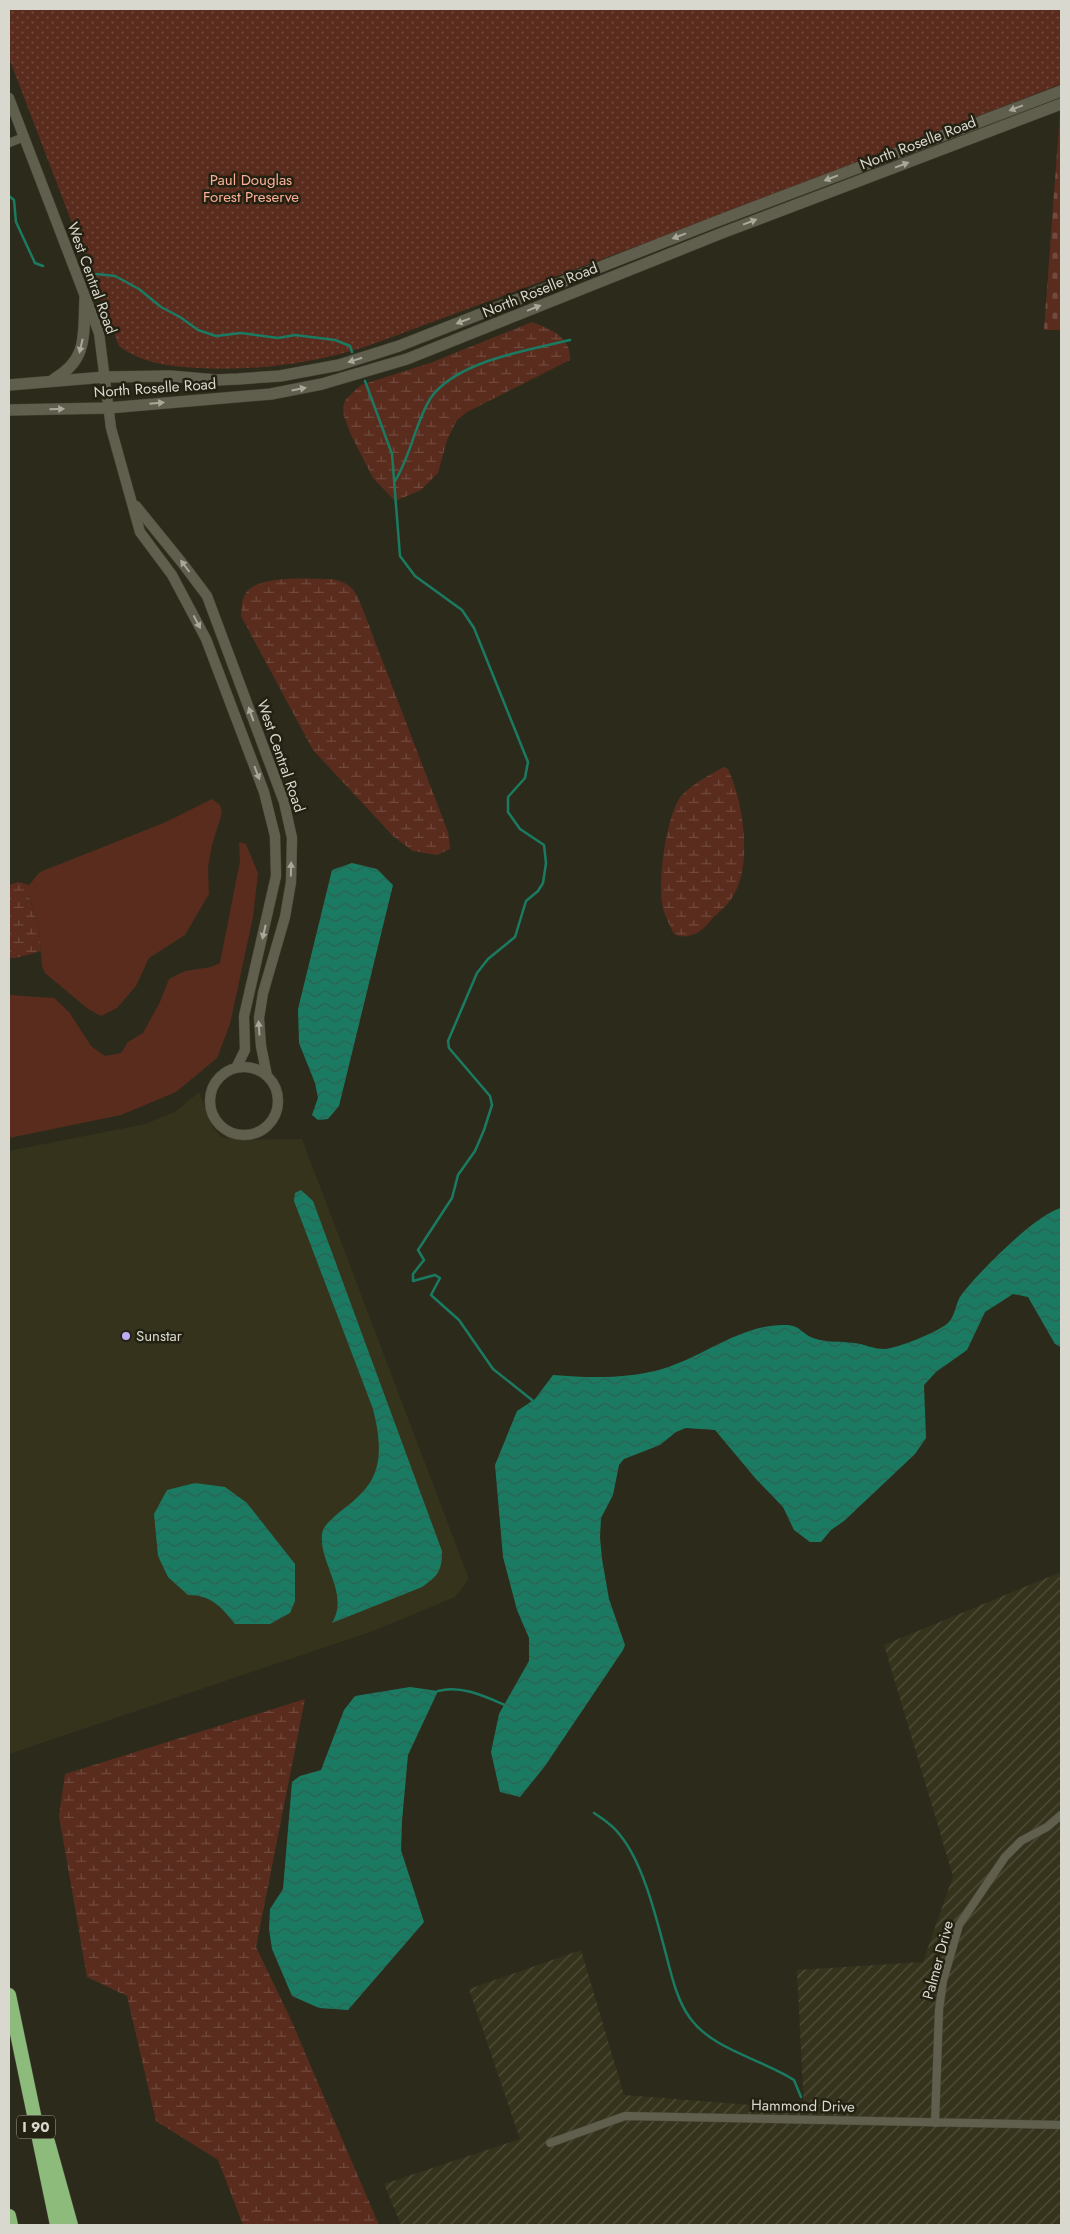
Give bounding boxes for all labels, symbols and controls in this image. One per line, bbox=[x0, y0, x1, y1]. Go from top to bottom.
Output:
one-way arrow bbox=[1008, 105, 1023, 112]
street label: North Roselle Road bbox=[857, 111, 979, 175]
one-way arrow bbox=[895, 161, 910, 169]
park label: Paul Douglas Forest Preserve bbox=[203, 169, 299, 208]
one-way arrow bbox=[823, 174, 838, 182]
one-way arrow bbox=[743, 218, 757, 226]
street label: West Central Road bbox=[62, 219, 122, 337]
one-way arrow bbox=[671, 232, 686, 240]
street label: North Roselle Road bbox=[479, 257, 601, 323]
one-way arrow bbox=[527, 304, 541, 312]
one-way arrow bbox=[455, 318, 470, 325]
one-way arrow bbox=[77, 339, 85, 354]
one-way arrow bbox=[347, 357, 362, 365]
street label: North Roselle Road bbox=[93, 373, 217, 403]
one-way arrow bbox=[292, 385, 307, 393]
one-way arrow bbox=[149, 399, 165, 407]
one-way arrow bbox=[50, 405, 66, 413]
one-way arrow bbox=[180, 559, 190, 573]
one-way arrow bbox=[193, 615, 201, 629]
street label: West Central Road bbox=[251, 697, 311, 815]
one-way arrow bbox=[247, 706, 254, 721]
one-way arrow bbox=[253, 766, 261, 781]
one-way arrow bbox=[287, 861, 295, 877]
one-way arrow bbox=[260, 924, 268, 939]
one-way arrow bbox=[255, 1020, 263, 1036]
place label: Sunstar bbox=[136, 1325, 183, 1347]
marker: Sunstar bbox=[120, 1330, 132, 1342]
street label: Palmer Drive bbox=[917, 1918, 959, 2002]
street label: Hammond Drive bbox=[751, 2094, 855, 2118]
road number: I 90 bbox=[17, 2116, 55, 2138]

